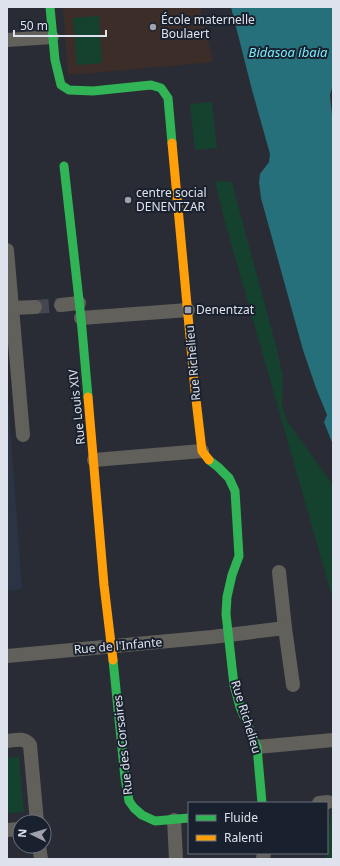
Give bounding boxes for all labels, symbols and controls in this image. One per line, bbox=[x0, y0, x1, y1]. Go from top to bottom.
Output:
place label: École maternelle Boulaert bbox=[161, 11, 255, 42]
scale bar bbox=[14, 12, 106, 38]
text: 50 m bbox=[20, 17, 48, 34]
marker: École maternelle Boulaert bbox=[148, 22, 158, 32]
water label: Bidasoa ibaia bbox=[249, 43, 328, 61]
place label: centre social DENENTZAR bbox=[136, 184, 207, 215]
marker: centre social DENENTZAR bbox=[123, 195, 133, 205]
place label: Denentzat bbox=[196, 301, 255, 318]
marker: Denentzat bbox=[183, 305, 193, 315]
street label: Rue Richelieu bbox=[181, 325, 204, 401]
street label: Rue Louis XIV bbox=[64, 368, 89, 446]
street label: Rue de l'Infante bbox=[73, 633, 163, 658]
street label: Rue Richelieu bbox=[227, 678, 266, 756]
street label: Rue des Corsaires bbox=[109, 694, 136, 796]
legend bbox=[188, 802, 328, 854]
text: Fluide bbox=[224, 809, 258, 826]
north arrow bbox=[12, 814, 52, 854]
text: N bbox=[14, 828, 29, 838]
text: Ralenti bbox=[224, 829, 263, 846]

